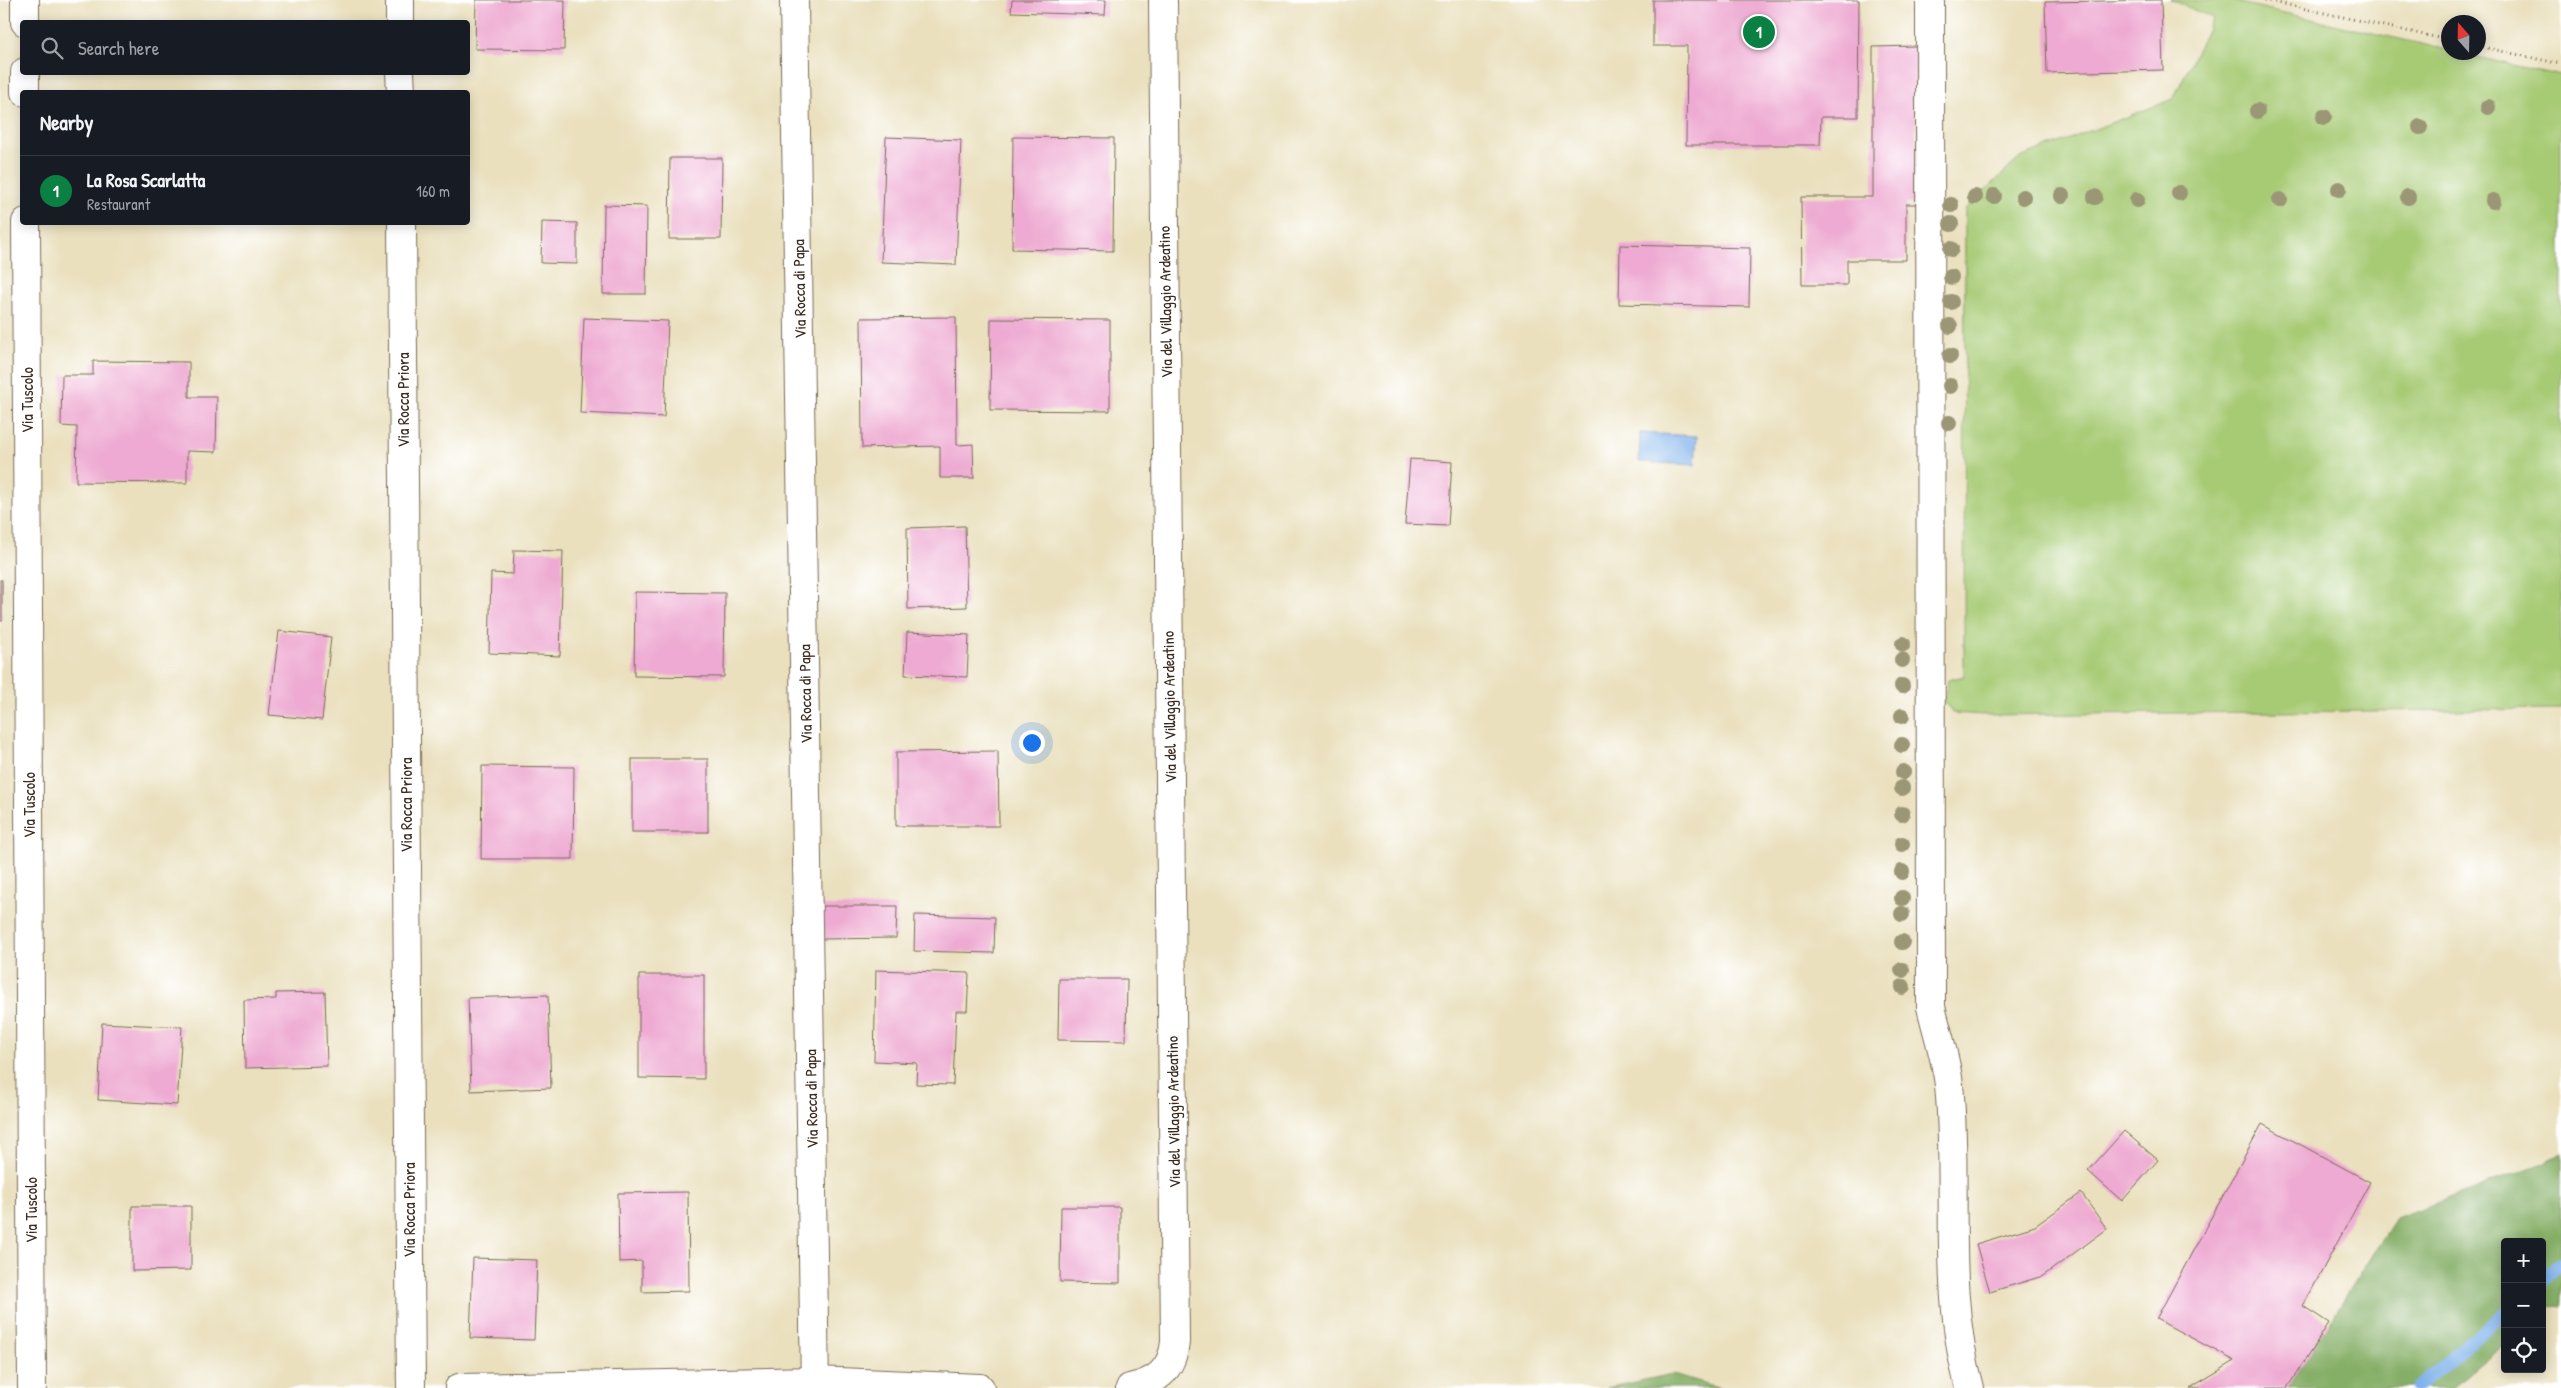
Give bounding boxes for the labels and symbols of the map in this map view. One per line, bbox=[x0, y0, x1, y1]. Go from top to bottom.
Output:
pin: 1 bbox=[1743, 13, 1775, 51]
north arrow bbox=[2441, 15, 2486, 60]
street label: Via del Villaggio Ardeatino bbox=[1153, 225, 1177, 378]
street label: Via Rocca di Papa bbox=[787, 239, 811, 339]
street label: Via Rocca Priora bbox=[392, 353, 414, 447]
street label: Via Tuscolo bbox=[16, 366, 38, 433]
street label: Via del Villaggio Ardeatino bbox=[1157, 630, 1181, 783]
street label: Via Rocca di Papa bbox=[793, 644, 817, 744]
your location bbox=[1019, 730, 1045, 756]
street label: Via Rocca Priora bbox=[395, 758, 417, 852]
street label: Via Tuscolo bbox=[18, 771, 40, 838]
street label: Via del Villaggio Ardeatino bbox=[1161, 1035, 1185, 1188]
street label: Via Rocca di Papa bbox=[799, 1049, 823, 1149]
street label: Via Rocca Priora bbox=[398, 1163, 420, 1257]
street label: Via Tuscolo bbox=[20, 1176, 42, 1243]

